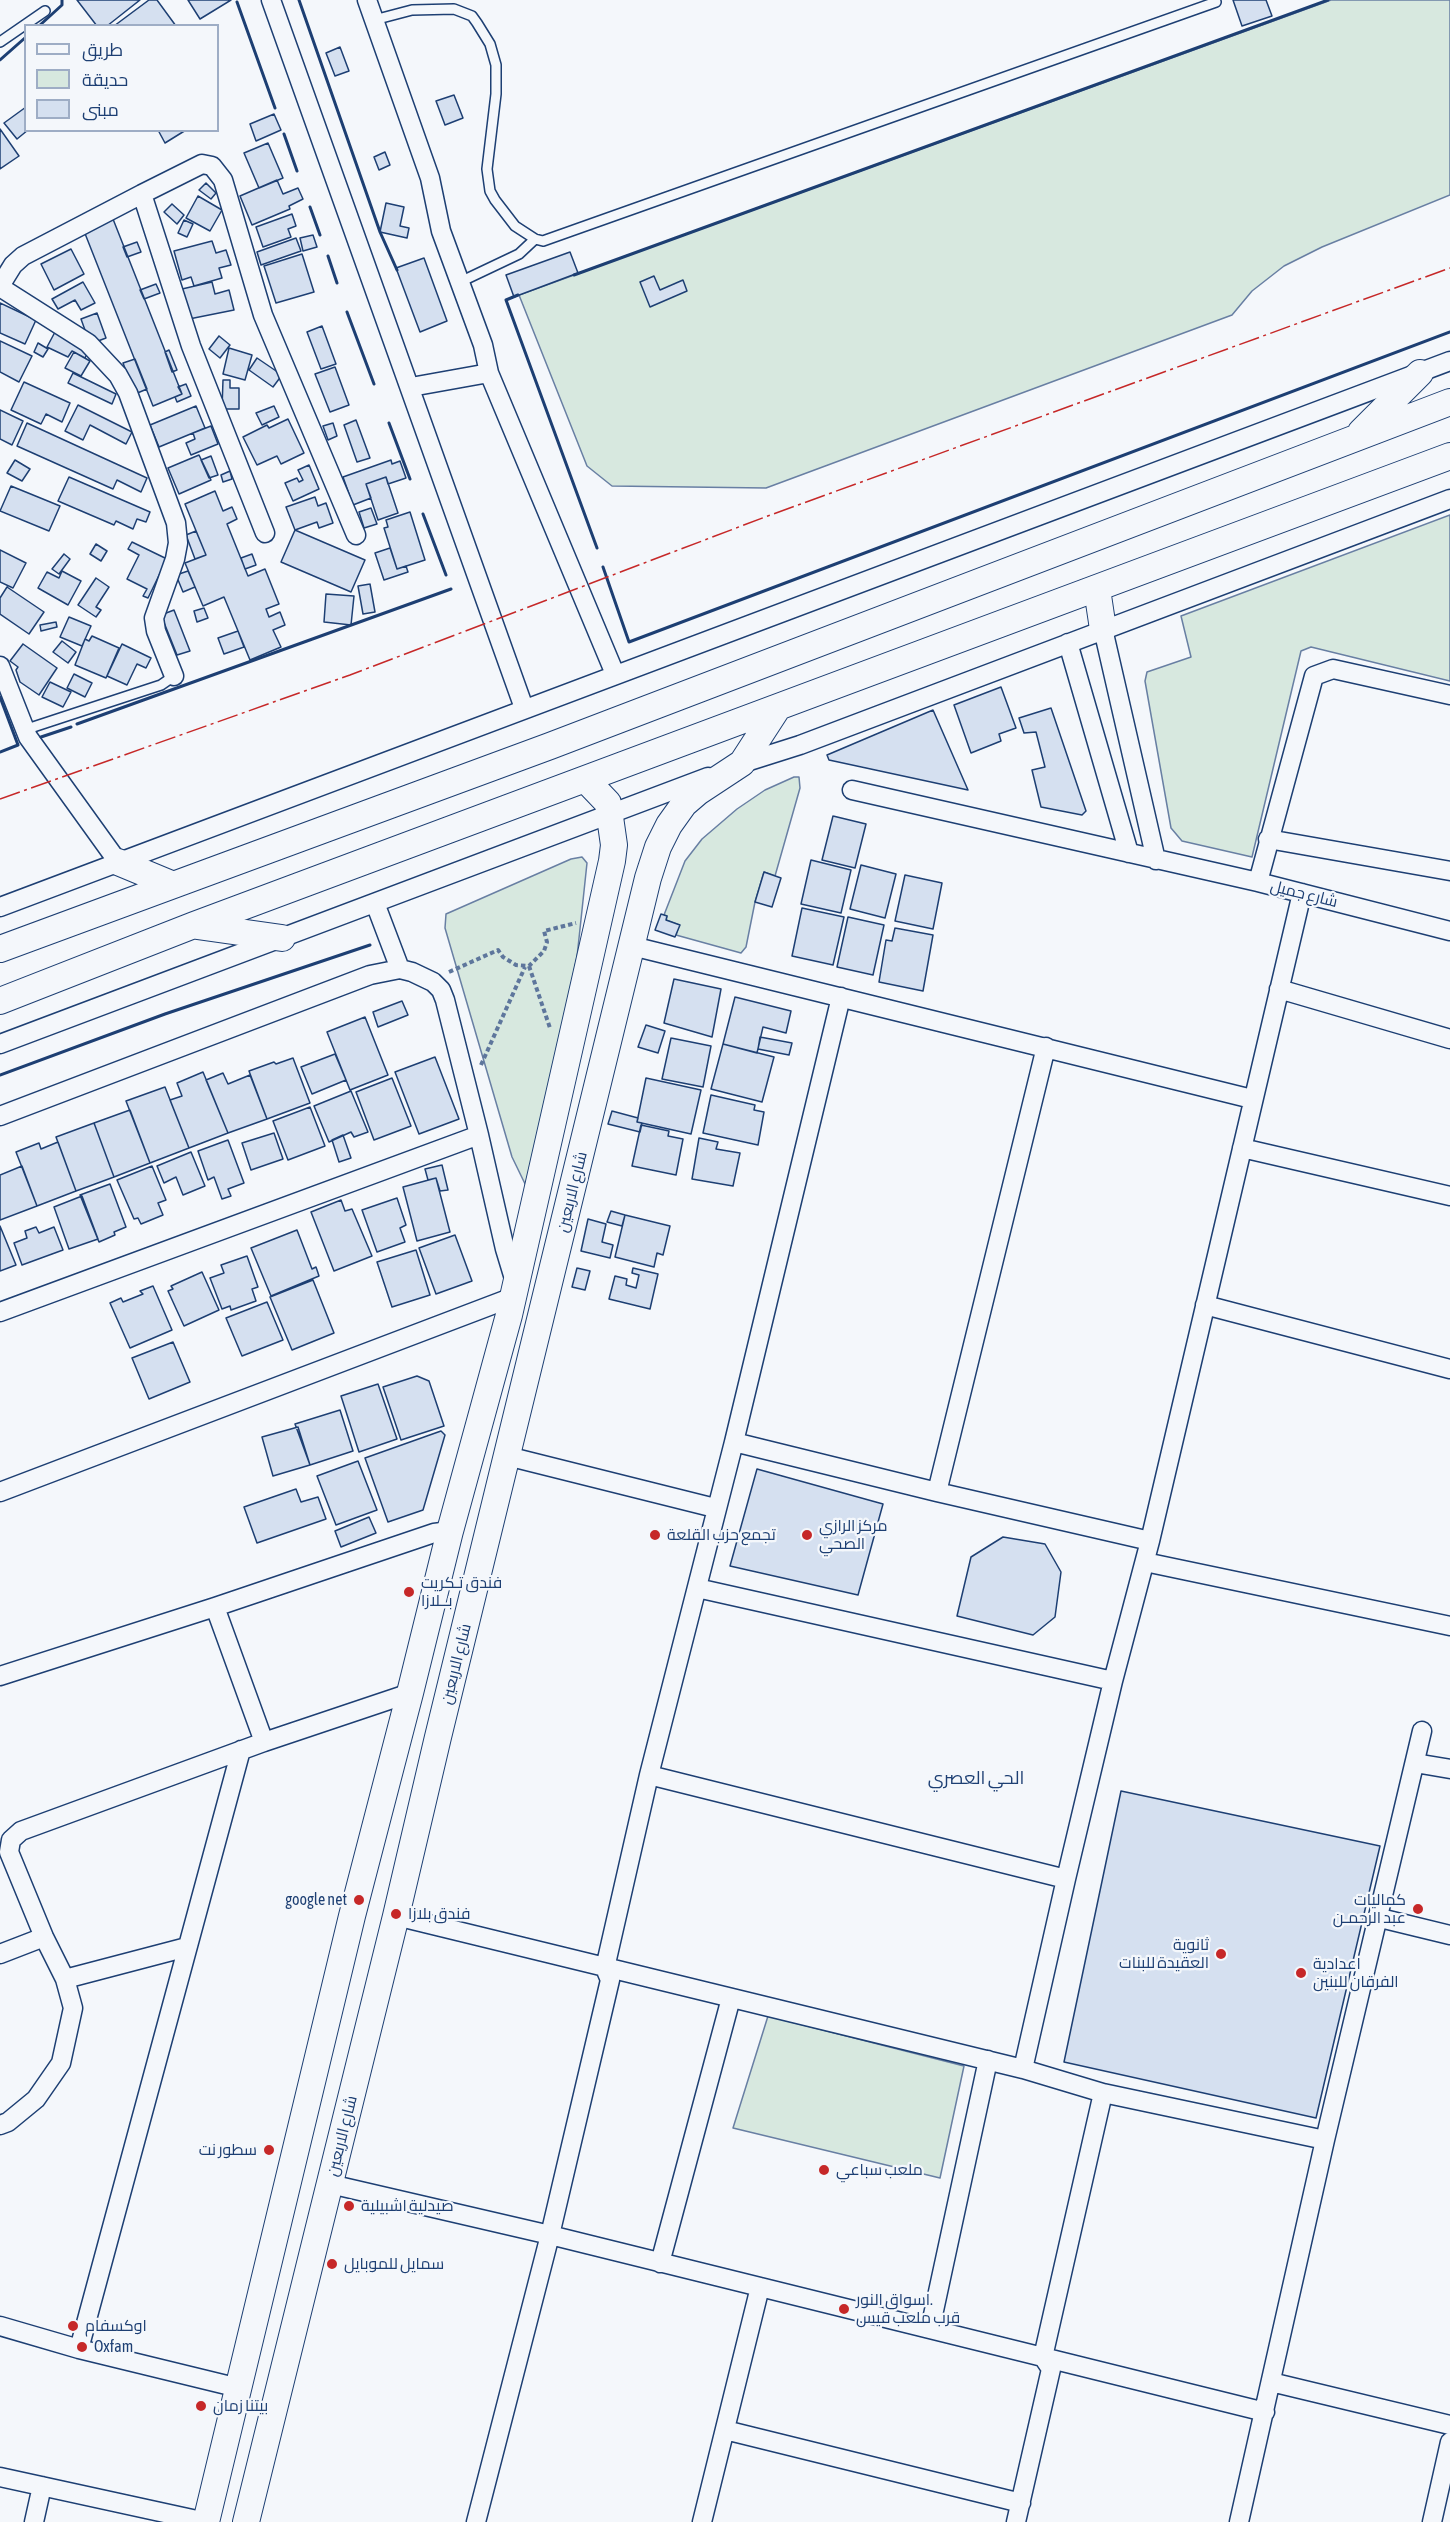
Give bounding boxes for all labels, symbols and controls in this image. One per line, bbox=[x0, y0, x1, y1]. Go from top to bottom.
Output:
legend bbox=[24, 24, 219, 132]
text: طريق bbox=[82, 39, 123, 60]
text: حديقة bbox=[82, 69, 128, 90]
text: مبنى bbox=[82, 99, 119, 120]
street label: شارع جميل bbox=[1268, 876, 1340, 912]
street label: شارع الاربعين bbox=[553, 1150, 591, 1234]
place label: مركز الرازي الصحي bbox=[819, 1516, 887, 1554]
place label: تجمع حزب القلعة bbox=[667, 1525, 776, 1545]
marker: تجمع حزب القلعة bbox=[648, 1528, 662, 1542]
marker: مركز الرازي الصحي bbox=[800, 1528, 814, 1542]
place label: فندق تـكريت بــلازا bbox=[421, 1573, 502, 1611]
marker: فندق تـكريت بــلازا bbox=[402, 1585, 416, 1599]
street label: شارع الاربعين bbox=[437, 1622, 475, 1706]
district label: الحي العصري bbox=[928, 1767, 1024, 1789]
place label: google net bbox=[285, 1890, 347, 1910]
place label: كماليات عبد الرحمـن bbox=[1333, 1890, 1406, 1928]
marker: google net bbox=[352, 1893, 366, 1907]
marker: كماليات عبد الرحمـن bbox=[1411, 1902, 1425, 1916]
place label: فندق بلازا bbox=[408, 1904, 470, 1924]
marker: فندق بلازا bbox=[389, 1907, 403, 1921]
place label: ثانوية العقيدة للبنات bbox=[1119, 1935, 1209, 1973]
marker: ثانوية العقيدة للبنات bbox=[1214, 1947, 1228, 1961]
place label: اعدادية الفرقان للبنين bbox=[1313, 1954, 1399, 1992]
marker: اعدادية الفرقان للبنين bbox=[1294, 1966, 1308, 1980]
street label: شارع الاربعين bbox=[323, 2094, 361, 2178]
place label: سطور نت bbox=[199, 2140, 257, 2160]
marker: سطور نت bbox=[262, 2143, 276, 2157]
place label: ملعب سباعي bbox=[836, 2160, 923, 2180]
marker: ملعب سباعي bbox=[817, 2163, 831, 2177]
place label: صيدلية اشبيلية bbox=[361, 2196, 454, 2216]
marker: صيدلية اشبيلية bbox=[342, 2199, 356, 2213]
place label: سمايل للموبايل bbox=[344, 2254, 444, 2274]
marker: سمايل للموبايل bbox=[325, 2257, 339, 2271]
place label: اسواق النور. قرب ملعب قيس bbox=[856, 2290, 960, 2328]
marker: اسواق النور. قرب ملعب قيس bbox=[837, 2302, 851, 2316]
place label: اوكسفام bbox=[85, 2316, 147, 2336]
marker: اوكسفام bbox=[66, 2319, 80, 2333]
place label: Oxfam bbox=[94, 2337, 133, 2357]
marker: Oxfam bbox=[75, 2340, 89, 2354]
place label: بيتنا زمان bbox=[213, 2396, 268, 2416]
marker: بيتنا زمان bbox=[194, 2399, 208, 2413]

